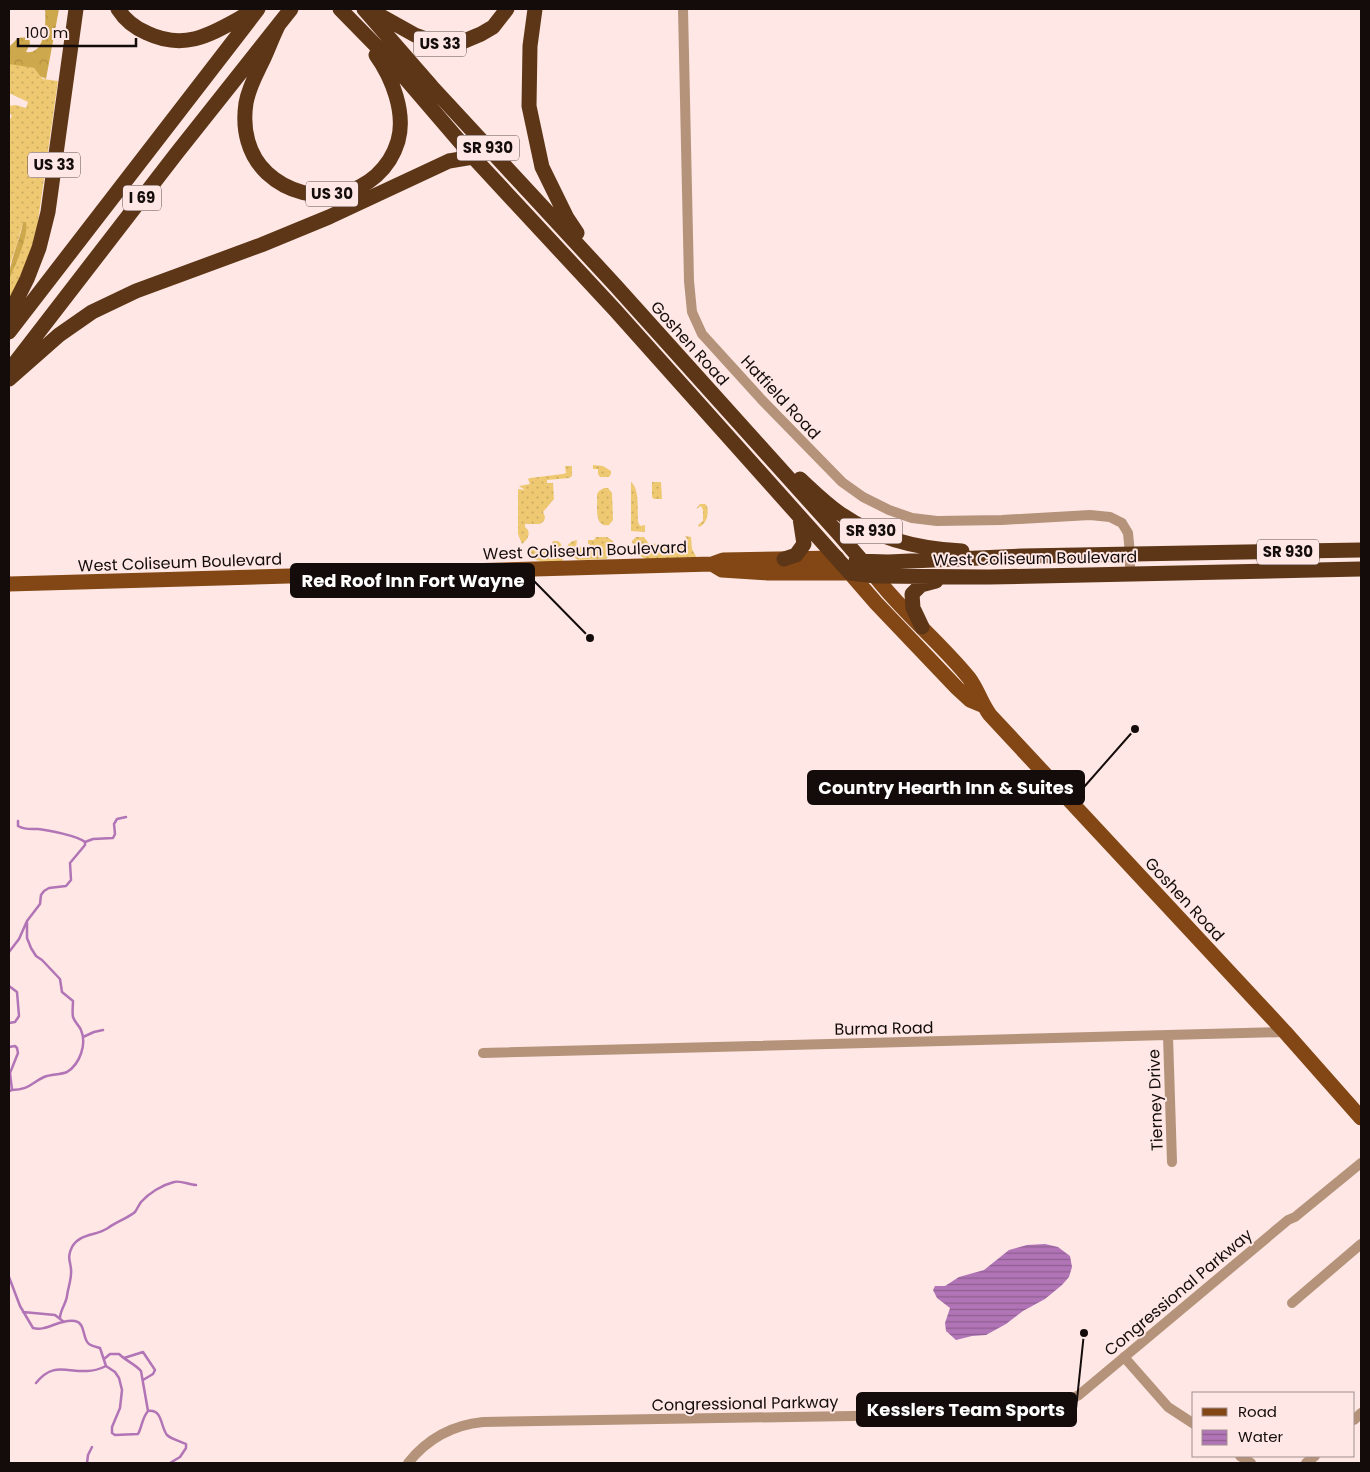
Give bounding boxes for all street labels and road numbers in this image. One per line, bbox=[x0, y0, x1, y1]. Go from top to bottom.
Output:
road number: US 33 bbox=[414, 32, 466, 56]
road number: SR 930 bbox=[457, 136, 519, 160]
road number: US 33 bbox=[28, 152, 80, 178]
road number: US 30 bbox=[306, 182, 358, 206]
road number: I 69 bbox=[123, 186, 161, 210]
street label: Goshen Road bbox=[645, 296, 734, 391]
street label: Hatfield Road bbox=[736, 350, 826, 444]
road number: SR 930 bbox=[840, 518, 902, 544]
street label: West Coliseum Boulevard bbox=[482, 535, 688, 566]
road number: SR 930 bbox=[1257, 540, 1319, 564]
street label: West Coliseum Boulevard bbox=[933, 545, 1137, 572]
street label: West Coliseum Boulevard bbox=[77, 547, 283, 578]
street label: Goshen Road bbox=[1140, 852, 1230, 946]
street label: Burma Road bbox=[834, 1016, 934, 1041]
street label: Tierney Drive bbox=[1142, 1049, 1169, 1151]
street label: Congressional Parkway bbox=[1099, 1223, 1257, 1361]
street label: Congressional Parkway bbox=[651, 1390, 839, 1417]

